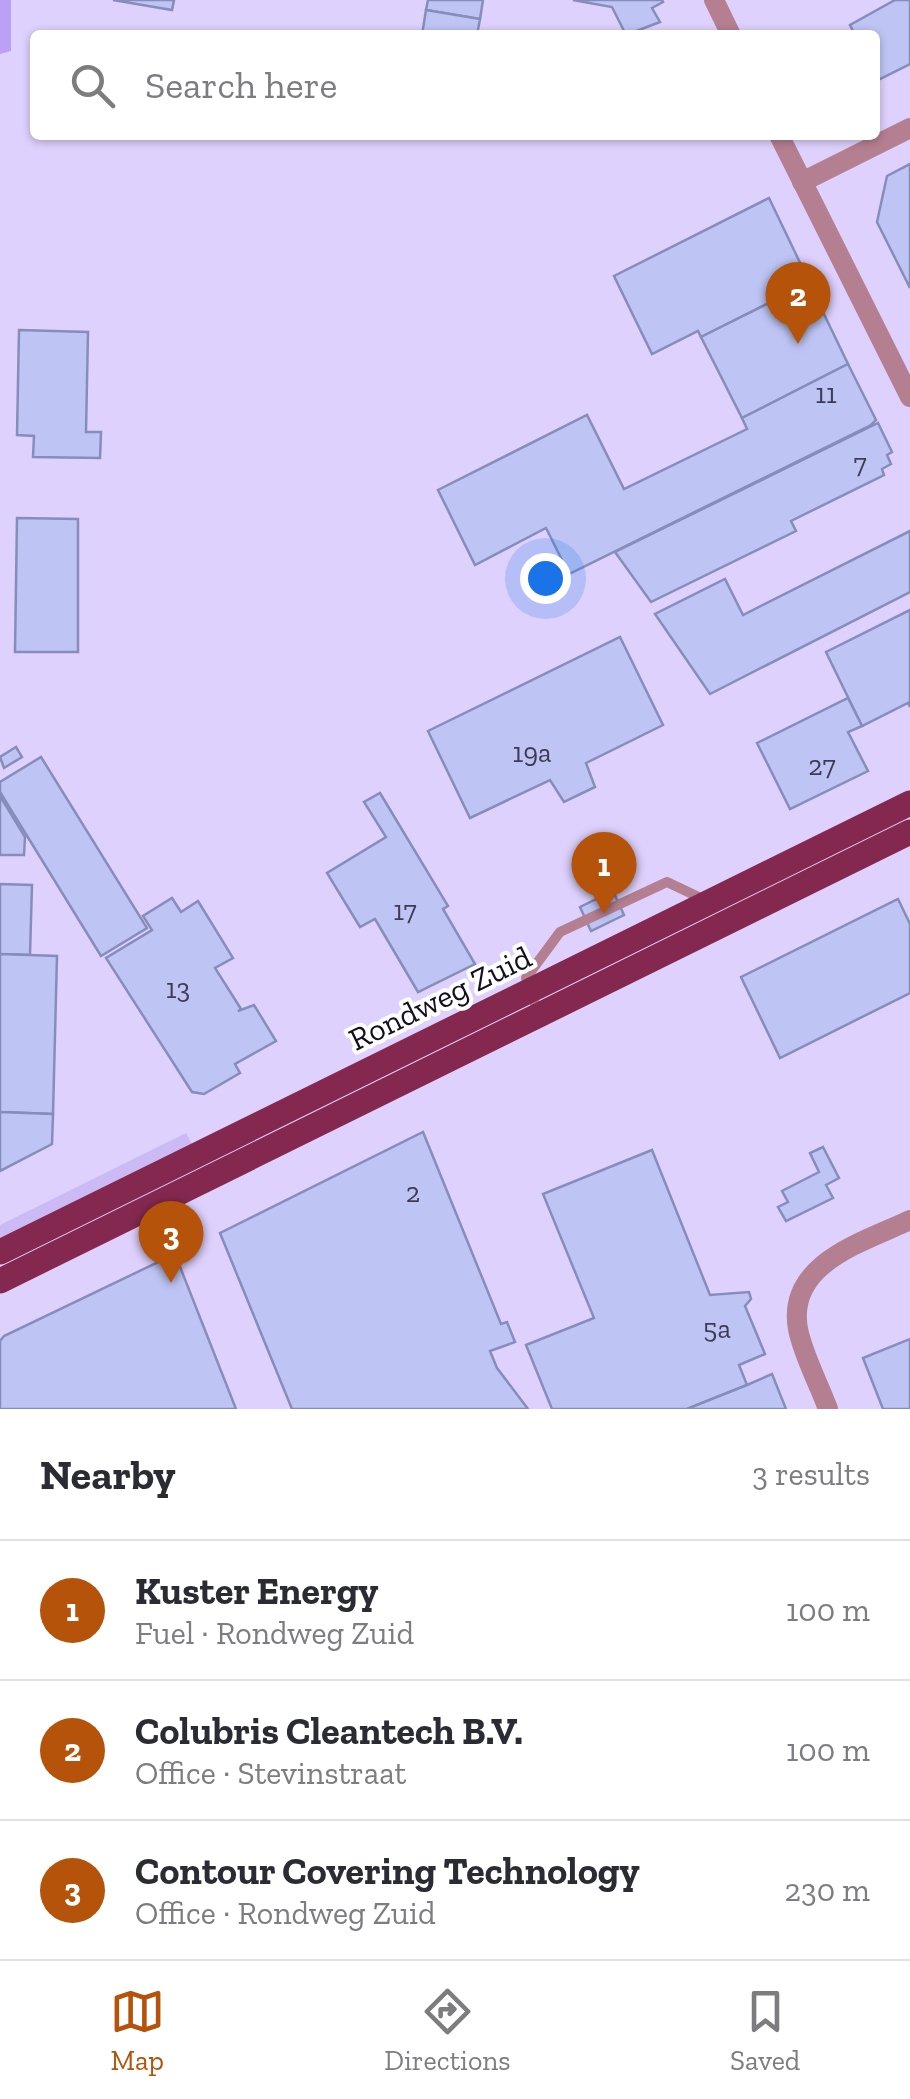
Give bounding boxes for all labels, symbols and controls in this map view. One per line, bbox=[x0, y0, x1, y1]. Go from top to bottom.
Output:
search box bbox=[30, 30, 880, 140]
icon: search bbox=[65, 58, 120, 113]
text: Search here bbox=[145, 62, 337, 108]
pin: 2 bbox=[766, 262, 830, 344]
house number: 11 bbox=[815, 377, 837, 410]
house number: 7 bbox=[853, 447, 867, 480]
your location bbox=[520, 553, 571, 604]
house number: 19a bbox=[512, 736, 552, 769]
house number: 27 bbox=[808, 749, 836, 782]
pin: 1 bbox=[572, 832, 636, 914]
house number: 17 bbox=[393, 894, 417, 927]
street label: Rondweg Zuid bbox=[343, 937, 538, 1058]
house number: 13 bbox=[166, 972, 190, 1005]
house number: 2 bbox=[406, 1176, 420, 1209]
pin: 3 bbox=[138, 1200, 204, 1283]
house number: 5a bbox=[703, 1312, 731, 1345]
text: Nearby bbox=[40, 1449, 176, 1500]
text: 3 results bbox=[752, 1455, 870, 1493]
text: Kuster Energy bbox=[135, 1568, 378, 1614]
text: 1 bbox=[66, 1591, 79, 1629]
text: 100 m bbox=[786, 1591, 870, 1629]
text: Fuel · Rondweg Zuid bbox=[135, 1614, 414, 1652]
text: Colubris Cleantech B.V. bbox=[135, 1708, 523, 1754]
text: 2 bbox=[64, 1731, 81, 1769]
text: 100 m bbox=[786, 1731, 870, 1769]
text: Office · Stevinstraat bbox=[135, 1754, 407, 1792]
text: Contour Covering Technology bbox=[135, 1848, 640, 1894]
text: 3 bbox=[64, 1871, 81, 1909]
text: 230 m bbox=[785, 1871, 870, 1909]
text: Office · Rondweg Zuid bbox=[135, 1894, 435, 1932]
tab: Map bbox=[110, 1984, 165, 2077]
tab: Directions bbox=[384, 1984, 511, 2077]
tab: Saved bbox=[730, 1984, 800, 2077]

